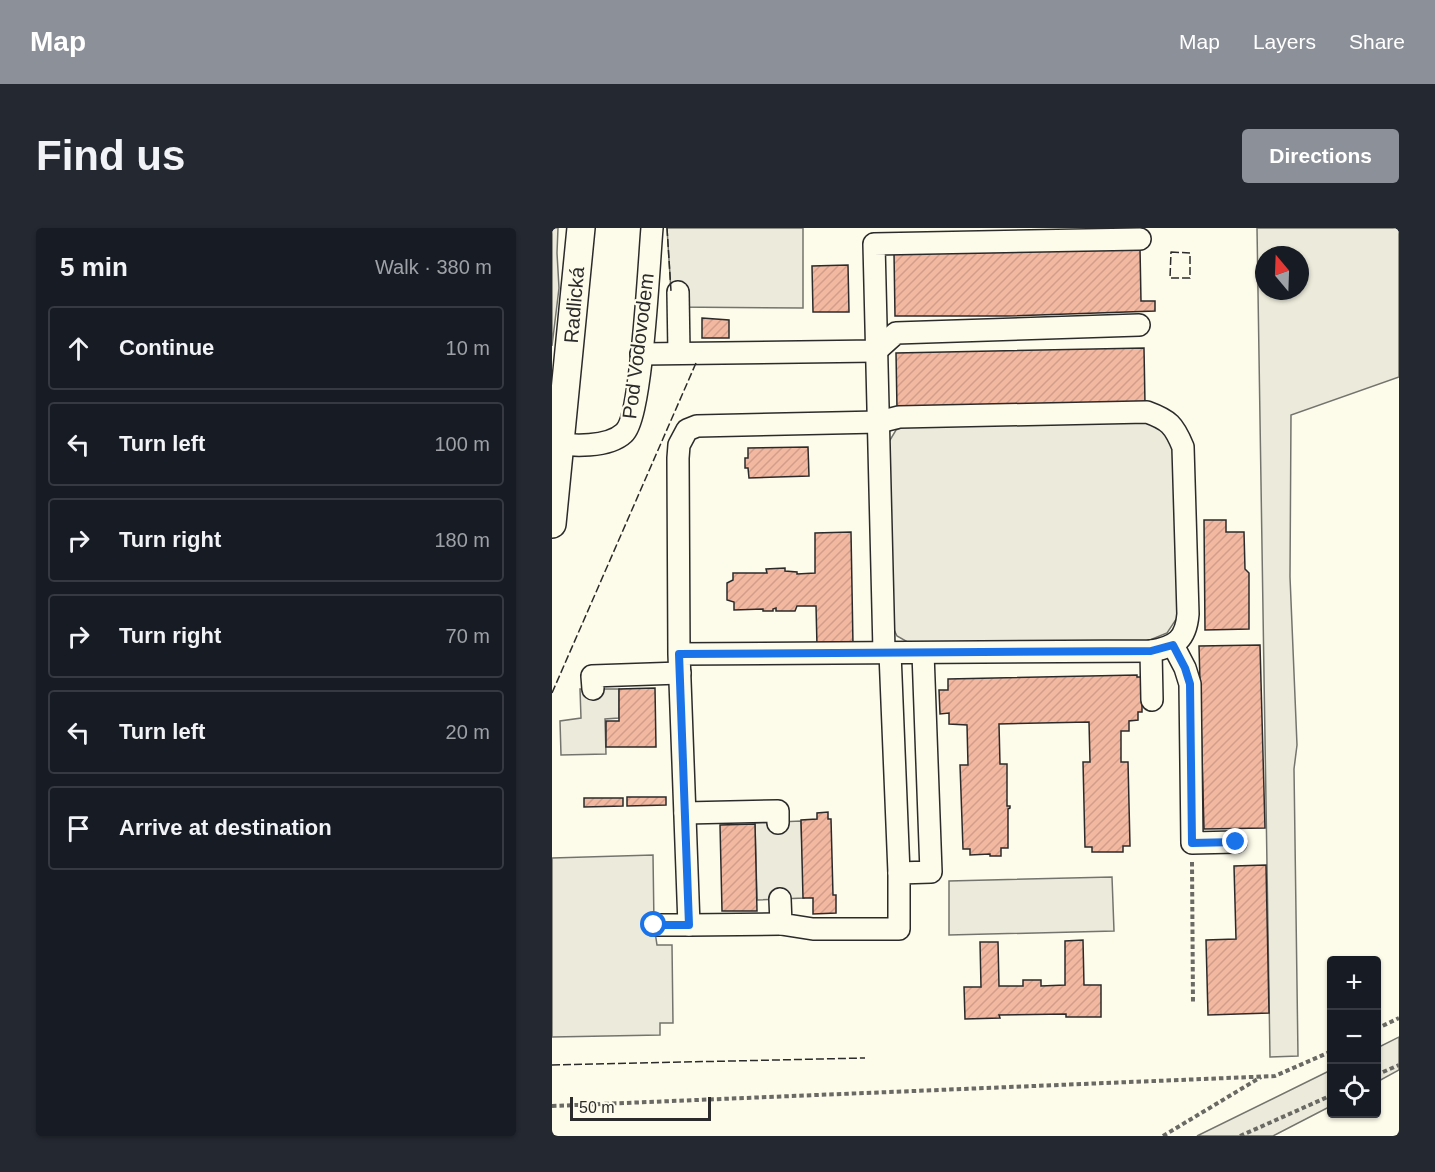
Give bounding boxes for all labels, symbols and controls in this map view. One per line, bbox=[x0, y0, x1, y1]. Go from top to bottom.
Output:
text: Map bbox=[30, 26, 86, 57]
text: Map bbox=[1179, 30, 1220, 53]
text: Layers bbox=[1253, 30, 1316, 53]
text: Share bbox=[1349, 30, 1405, 53]
button: Directions bbox=[1242, 129, 1399, 183]
text: Find us bbox=[36, 132, 185, 179]
north arrow bbox=[1255, 246, 1309, 300]
text: 5 min bbox=[60, 252, 128, 282]
text: Walk · 380 m bbox=[375, 256, 492, 278]
street label: Radlická bbox=[560, 265, 588, 344]
street label: Pod Vodovodem bbox=[618, 272, 658, 420]
icon: ahead bbox=[62, 332, 95, 365]
text: Continue bbox=[119, 335, 214, 360]
text: 10 m bbox=[446, 337, 490, 359]
icon: left bbox=[62, 428, 95, 461]
text: Turn left bbox=[119, 431, 205, 456]
text: 100 m bbox=[434, 433, 490, 455]
icon: right bbox=[62, 524, 95, 557]
text: Turn right bbox=[119, 527, 221, 552]
text: 180 m bbox=[434, 529, 490, 551]
icon: right bbox=[62, 620, 95, 653]
text: Turn right bbox=[119, 623, 221, 648]
text: 70 m bbox=[446, 625, 490, 647]
icon: left bbox=[62, 716, 95, 749]
text: Turn left bbox=[119, 719, 205, 744]
text: 20 m bbox=[446, 721, 490, 743]
icon: arrive bbox=[62, 812, 95, 845]
text: Arrive at destination bbox=[119, 815, 332, 840]
route end bbox=[1222, 828, 1248, 854]
route start bbox=[640, 911, 666, 937]
map controls bbox=[1327, 956, 1381, 1118]
button: + bbox=[1327, 956, 1381, 1010]
button: − bbox=[1327, 1010, 1381, 1064]
button: locate bbox=[1327, 1064, 1381, 1118]
scale bar bbox=[570, 1094, 711, 1122]
text: 50 m bbox=[579, 1099, 615, 1116]

